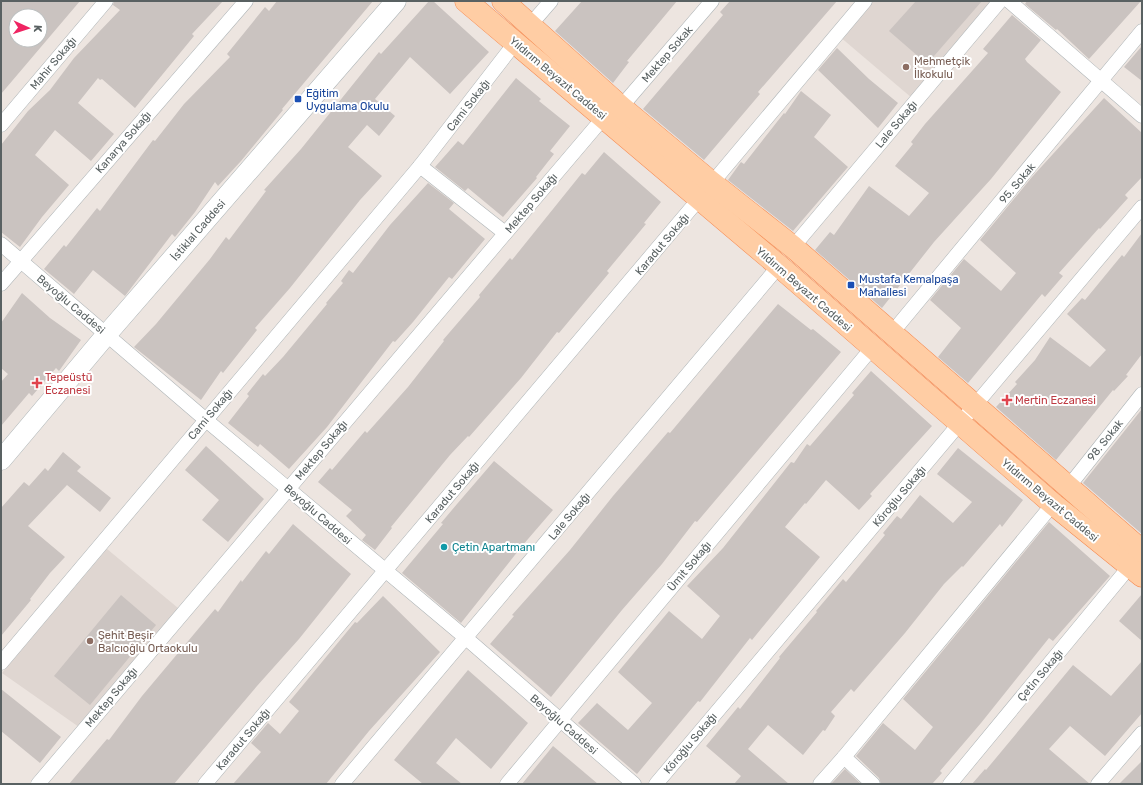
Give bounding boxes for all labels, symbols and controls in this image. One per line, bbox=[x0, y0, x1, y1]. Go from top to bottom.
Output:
north arrow bbox=[8, 8, 48, 48]
street label: Mektep Sokak bbox=[639, 23, 696, 85]
text: K bbox=[31, 25, 44, 33]
street label: Mahir Sokağı bbox=[28, 34, 79, 92]
street label: Yıldırım Beyazıt Caddesi bbox=[507, 34, 609, 123]
place label: Mehmetçik İlkokulu bbox=[914, 55, 971, 81]
marker: Mehmetçik İlkokulu bbox=[901, 62, 911, 72]
street label: Cami Sokağı bbox=[444, 77, 493, 134]
place label: Eğitim Uygulama Okulu bbox=[306, 87, 389, 113]
marker: Eğitim Uygulama Okulu bbox=[293, 94, 303, 104]
street label: Lale Sokağı bbox=[873, 98, 920, 151]
street label: Kanarya Sokağı bbox=[93, 109, 154, 176]
street label: 95. Sokak bbox=[997, 160, 1038, 206]
street label: Mektep Sokağı bbox=[503, 171, 560, 236]
street label: İstiklal Caddesi bbox=[168, 197, 228, 263]
street label: Karadut Sokağı bbox=[633, 211, 692, 278]
street label: Yıldırım Beyazıt Caddesi bbox=[753, 244, 854, 334]
street label: Beyoğlu Caddesi bbox=[34, 272, 107, 337]
place label: Mustafa Kemalpaşa Mahallesi bbox=[859, 273, 958, 299]
marker: Mustafa Kemalpaşa Mahallesi bbox=[846, 280, 856, 290]
place label: Tepeüstü Eczanesi bbox=[45, 371, 92, 397]
marker: Tepeüstü Eczanesi bbox=[32, 378, 42, 388]
street label: Cami Sokağı bbox=[185, 386, 235, 442]
place label: Mertin Eczanesi bbox=[1015, 394, 1096, 407]
marker: Mertin Eczanesi bbox=[1002, 395, 1012, 405]
street label: 98. Sokak bbox=[1085, 417, 1126, 464]
street label: Mektep Sokağı bbox=[293, 418, 350, 483]
street label: Yıldırım Beyazıt Caddesi bbox=[999, 456, 1101, 545]
street label: Karadut Sokağı bbox=[423, 459, 482, 526]
street label: Köroğlu Sokağı bbox=[870, 463, 929, 529]
street label: Beyoğlu Caddesi bbox=[281, 482, 354, 547]
street label: Lale Sokağı bbox=[546, 490, 593, 543]
street label: Ümit Sokağı bbox=[665, 539, 714, 594]
place label: Çetin Apartmanı bbox=[452, 541, 535, 554]
marker: Çetin Apartmanı bbox=[439, 542, 449, 552]
place label: Şehit Beşir Balcıoğlu Ortaokulu bbox=[98, 629, 198, 655]
marker: Şehit Beşir Balcıoğlu Ortaokulu bbox=[85, 636, 95, 646]
street label: Çetin Sokağı bbox=[1015, 647, 1066, 704]
street label: Mektep Sokağı bbox=[83, 665, 140, 730]
street label: Beyoğlu Caddesi bbox=[527, 692, 600, 757]
street label: Karadut Sokağı bbox=[214, 706, 273, 773]
street label: Köroğlu Sokağı bbox=[661, 710, 720, 776]

